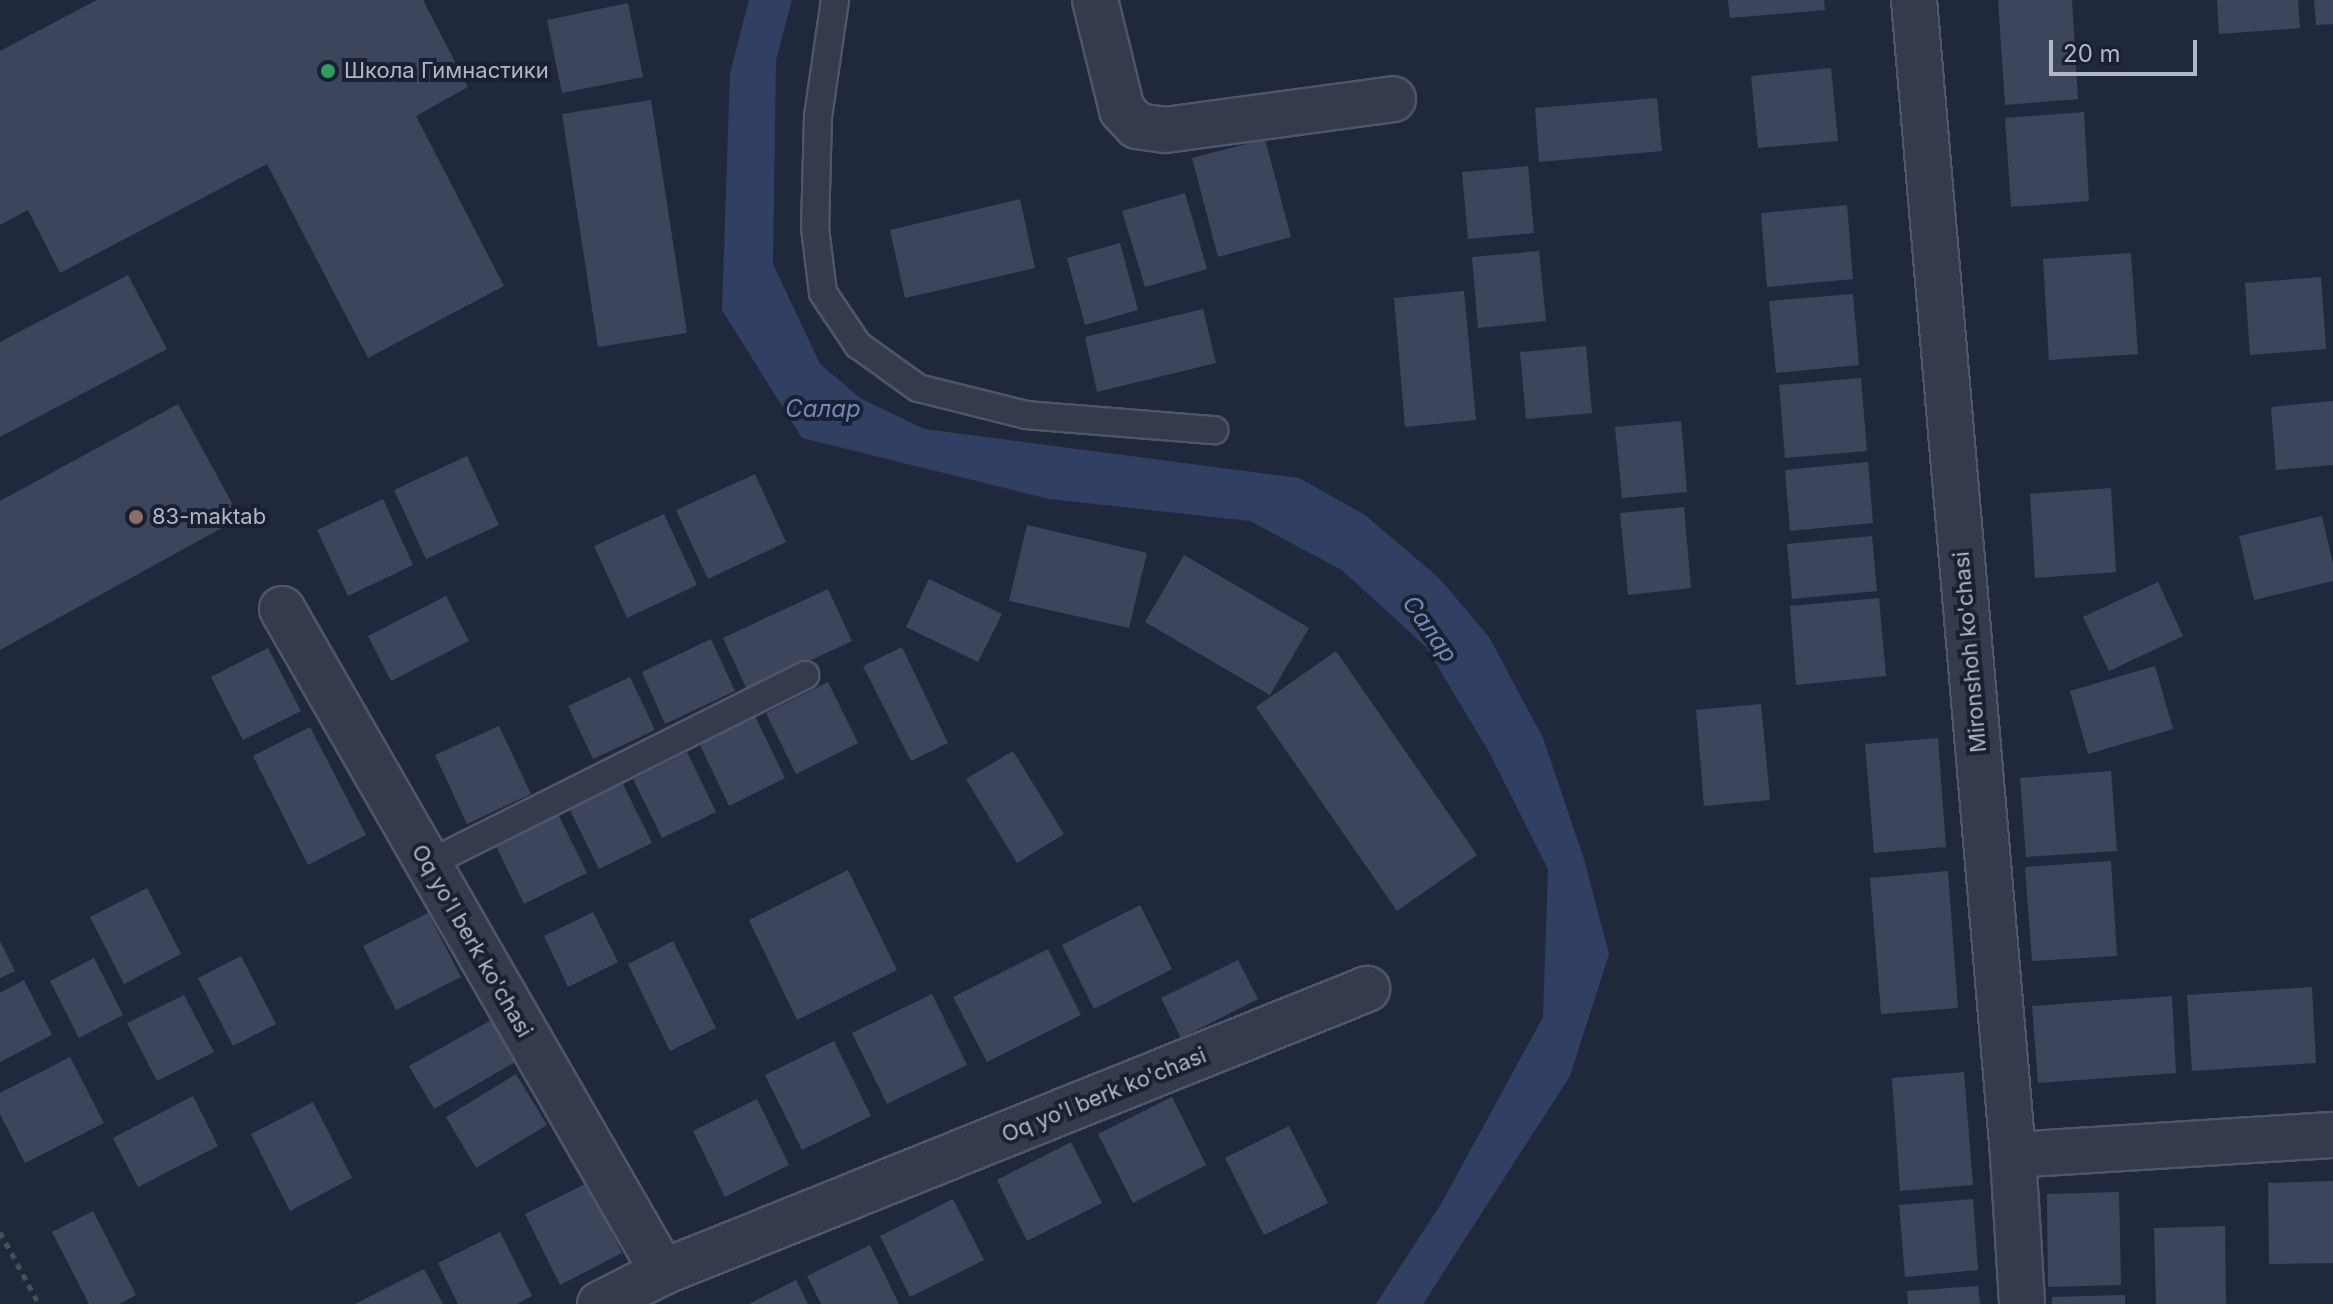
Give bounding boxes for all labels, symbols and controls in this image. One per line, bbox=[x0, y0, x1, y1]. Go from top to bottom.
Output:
scale bar bbox=[2053, 24, 2201, 74]
text: 20 m bbox=[2063, 39, 2121, 68]
place label: Школа Гимнастики bbox=[344, 58, 549, 84]
marker: Школа Гимнастики bbox=[319, 62, 337, 80]
water label: Салар bbox=[785, 395, 861, 423]
place label: 83-maktab bbox=[152, 504, 266, 530]
marker: 83-maktab bbox=[127, 508, 145, 526]
street label: Mironshoh ko'chasi bbox=[1948, 550, 1992, 754]
water label: Салар bbox=[1397, 590, 1463, 668]
street label: Oq yo'l berk ko'chasi bbox=[406, 840, 538, 1042]
street label: Oq yo'l berk ko'chasi bbox=[998, 1042, 1210, 1148]

